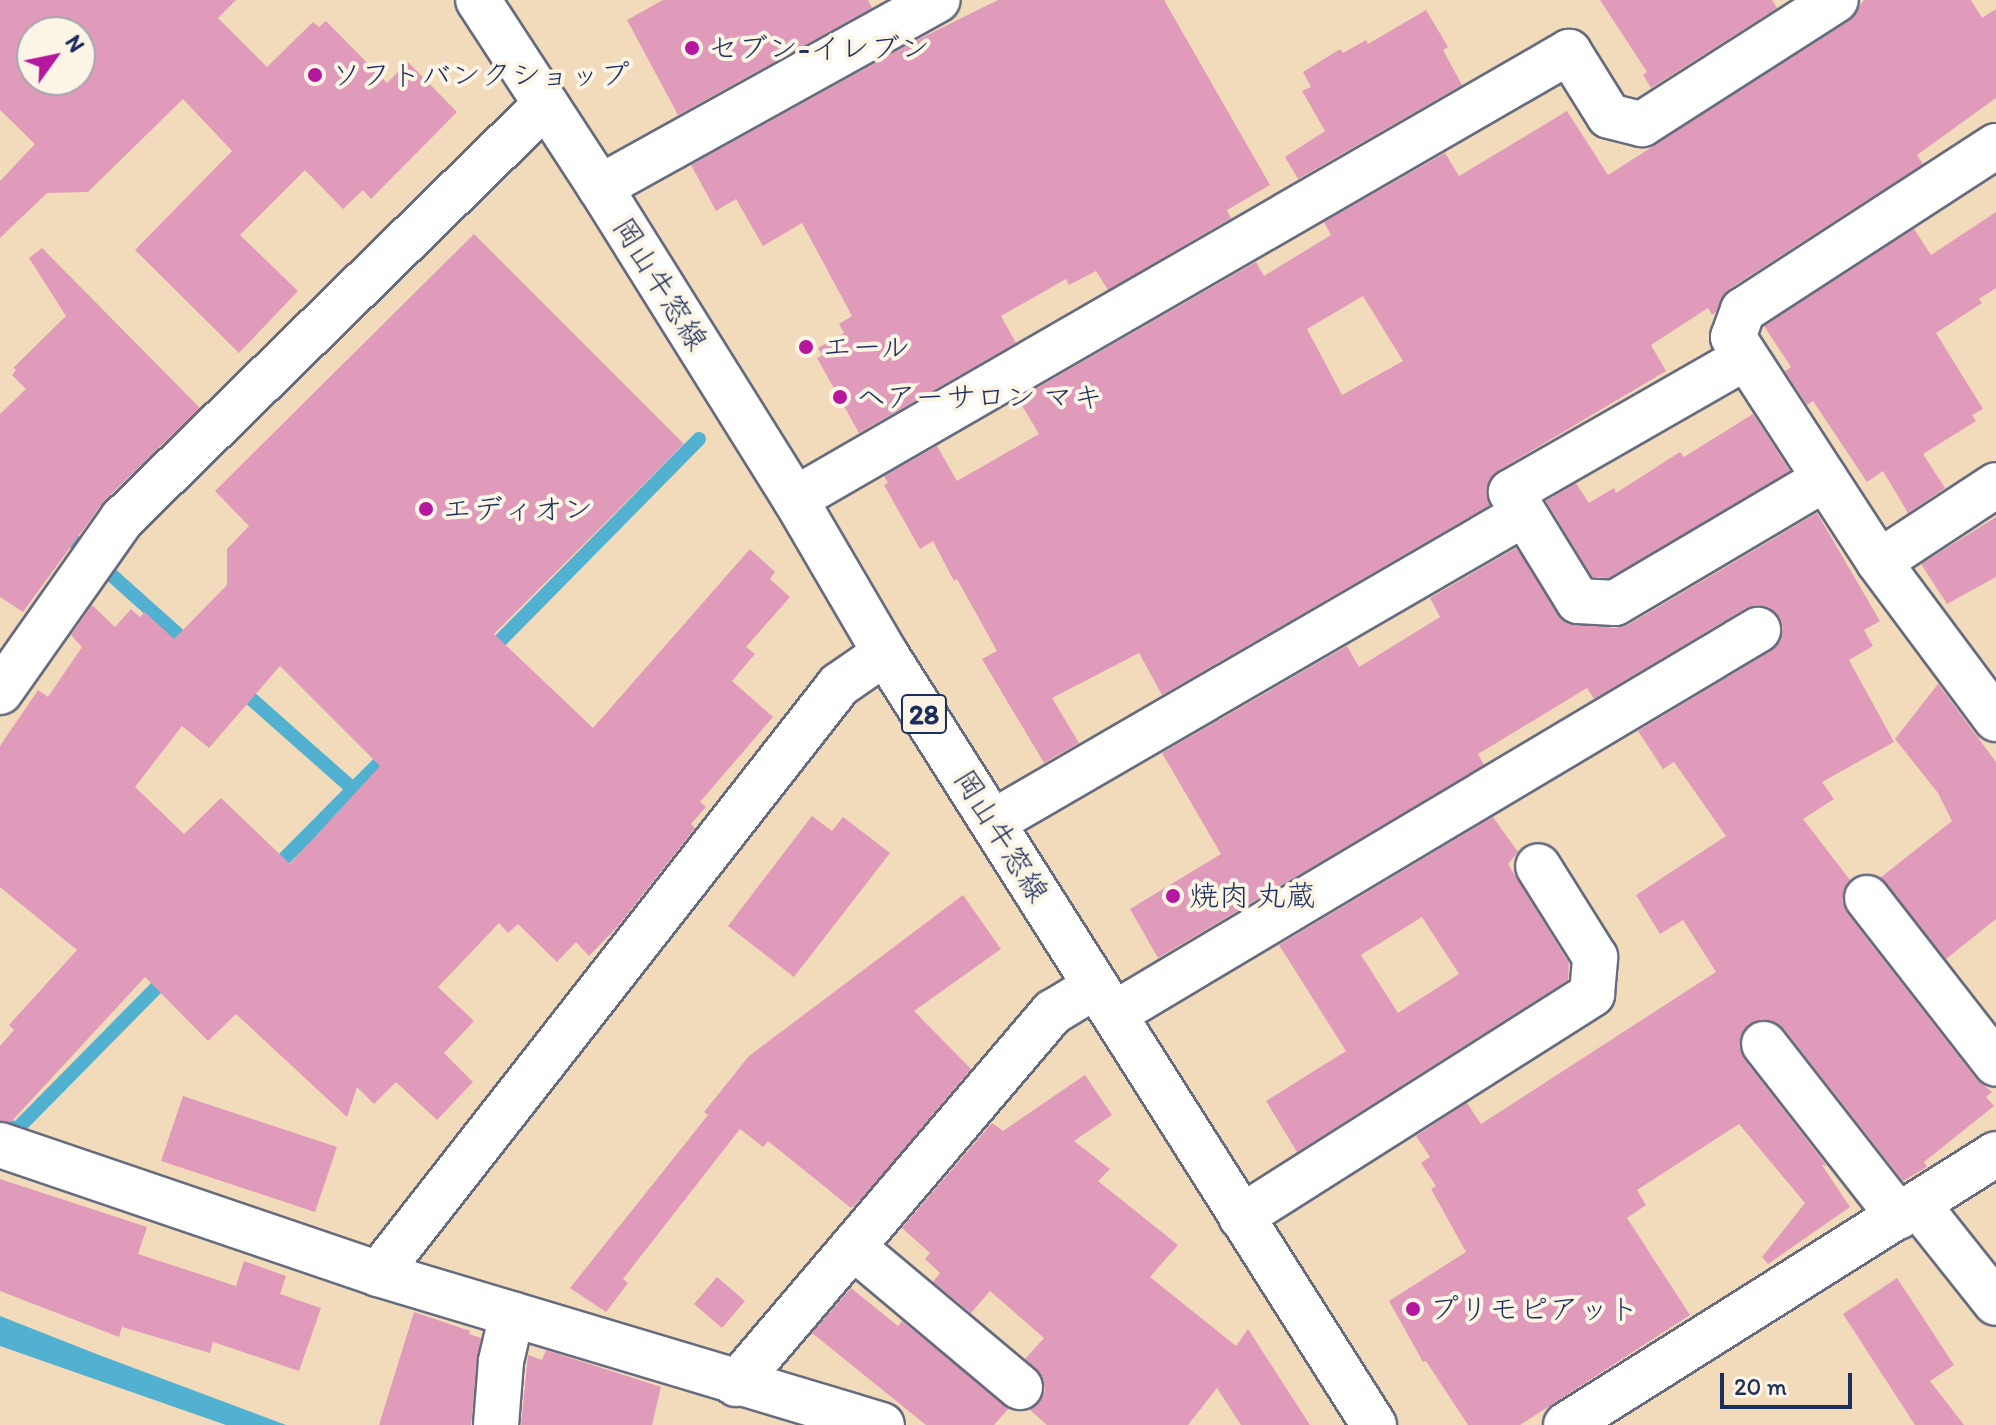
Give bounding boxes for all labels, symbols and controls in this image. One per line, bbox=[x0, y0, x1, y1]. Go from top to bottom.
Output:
north arrow bbox=[16, 16, 96, 96]
text: N bbox=[59, 30, 90, 57]
place label: セブン-イレブン bbox=[708, 30, 930, 66]
marker: セブン-イレブン bbox=[683, 39, 701, 57]
place label: ソフトバンクショップ bbox=[331, 57, 631, 93]
marker: ソフトバンクショップ bbox=[306, 66, 324, 84]
street label: 岡山牛窓線 bbox=[605, 211, 715, 357]
place label: エール bbox=[822, 329, 912, 365]
marker: エール bbox=[797, 338, 815, 356]
place label: ヘアーサロン マキ bbox=[856, 379, 1102, 415]
marker: ヘアーサロン マキ bbox=[831, 388, 849, 406]
place label: エディオン bbox=[442, 491, 592, 527]
marker: エディオン bbox=[417, 500, 435, 518]
road number: 28 bbox=[900, 690, 948, 738]
street label: 岡山牛窓線 bbox=[946, 763, 1056, 909]
place label: 焼肉 丸蔵 bbox=[1189, 878, 1316, 914]
marker: 焼肉 丸蔵 bbox=[1164, 887, 1182, 905]
place label: プリモピアット bbox=[1429, 1291, 1639, 1327]
marker: プリモピアット bbox=[1404, 1300, 1422, 1318]
scale bar bbox=[1724, 1357, 1856, 1407]
text: 20 m bbox=[1734, 1372, 1787, 1401]

